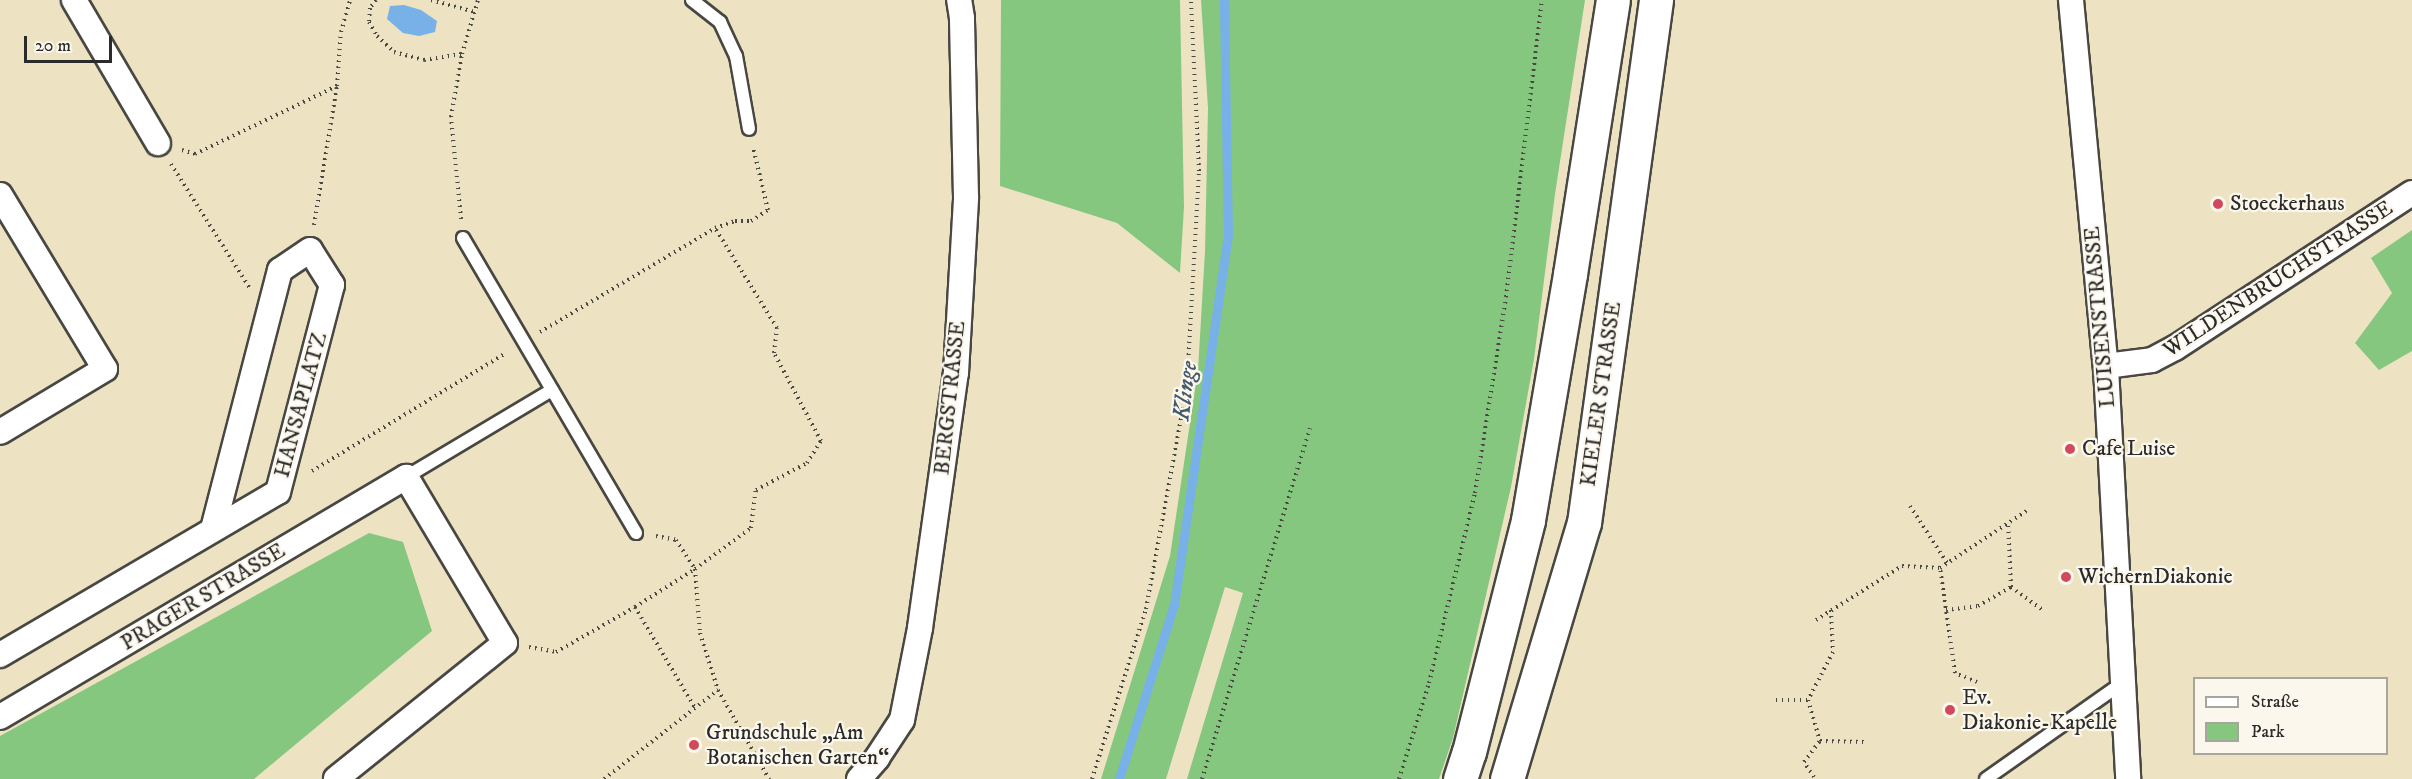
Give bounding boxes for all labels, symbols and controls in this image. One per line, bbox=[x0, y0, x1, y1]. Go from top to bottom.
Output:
scale bar bbox=[27, 24, 116, 62]
text: 20 m bbox=[35, 35, 71, 57]
place label: Stoeckerhaus bbox=[2230, 191, 2345, 217]
street label: WILDENBRUCHSTRASSE bbox=[2158, 195, 2398, 363]
marker: Stoeckerhaus bbox=[2211, 197, 2225, 211]
street label: LUISENSTRASSE bbox=[2079, 225, 2121, 409]
street label: KIELER STRASSE bbox=[1575, 300, 1627, 488]
street label: BERGSTRASSE bbox=[929, 320, 971, 476]
street label: HANSAPLATZ bbox=[269, 330, 333, 480]
water label: Klinge bbox=[1168, 360, 1204, 422]
place label: Cafe Luise bbox=[2082, 436, 2175, 462]
marker: Cafe Luise bbox=[2063, 442, 2077, 456]
street label: PRAGER STRASSE bbox=[116, 538, 290, 656]
place label: WichernDiakonie bbox=[2078, 564, 2233, 590]
marker: WichernDiakonie bbox=[2059, 570, 2073, 584]
legend bbox=[2193, 677, 2388, 755]
place label: Ev. Diakonie-Kapelle bbox=[1962, 684, 2117, 736]
text: Straße bbox=[2251, 691, 2299, 713]
marker: Ev. Diakonie-Kapelle bbox=[1943, 703, 1957, 717]
place label: Grundschule „Am Botanischen Garten“ bbox=[706, 719, 889, 770]
text: Park bbox=[2251, 721, 2285, 743]
marker: Grundschule „Am Botanischen Garten“ bbox=[687, 738, 701, 752]

